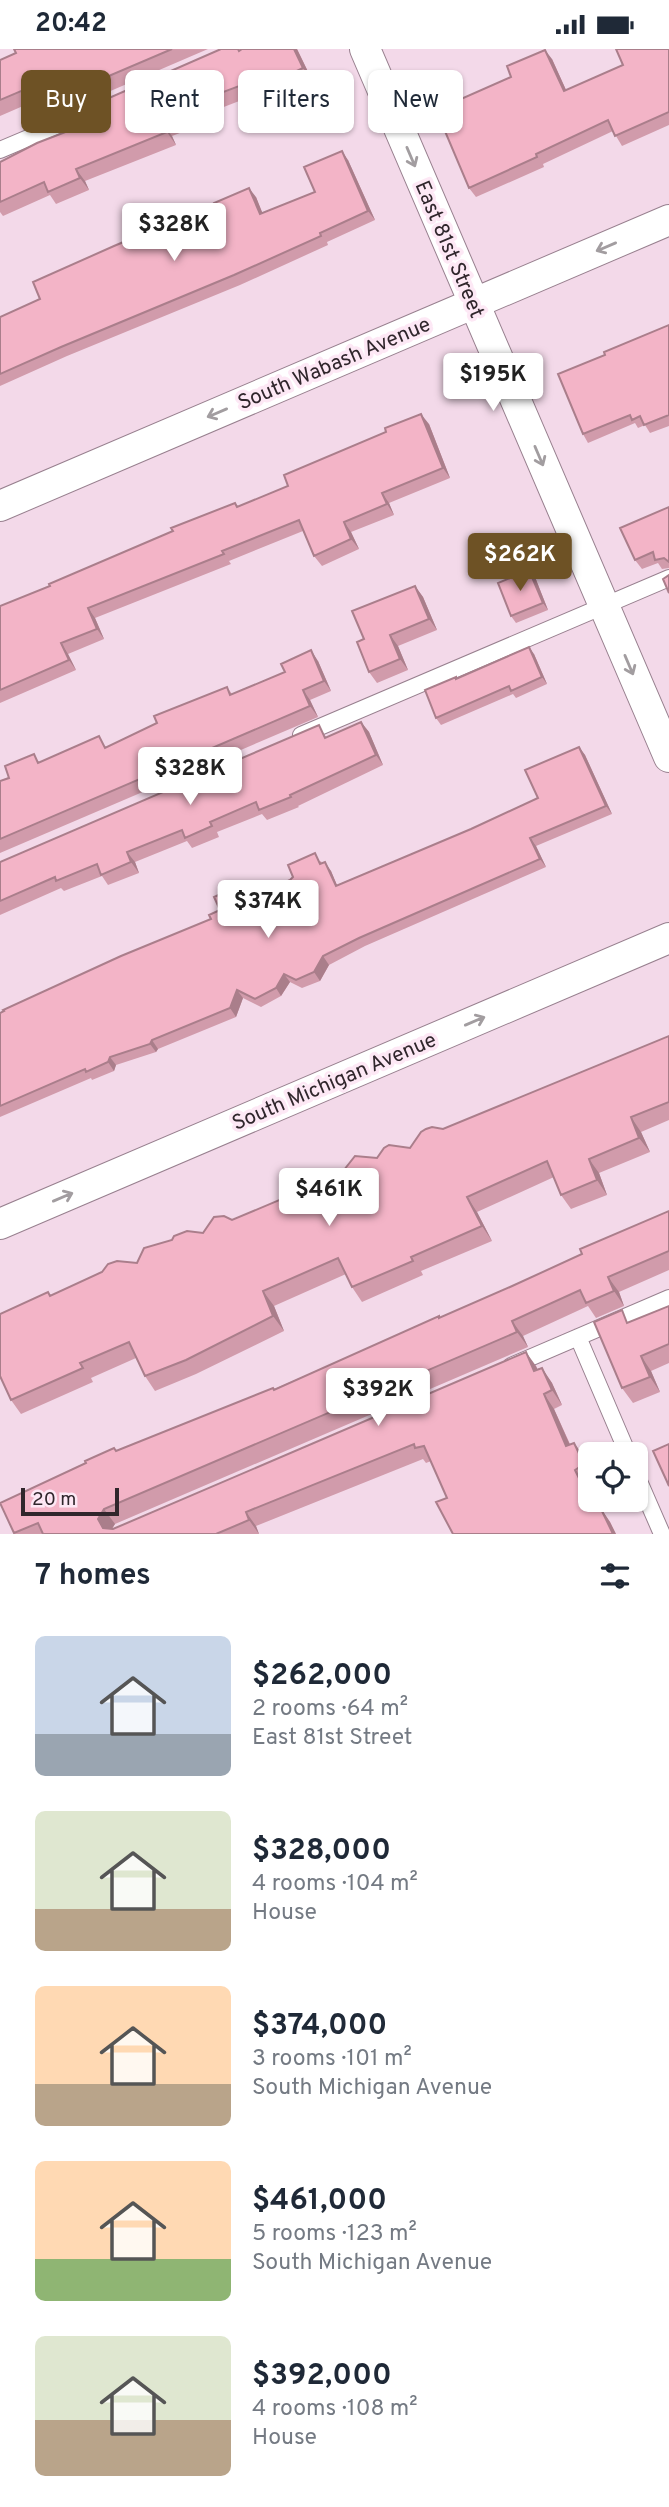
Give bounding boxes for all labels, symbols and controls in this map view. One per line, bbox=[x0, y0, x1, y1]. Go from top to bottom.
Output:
text: 20:42 bbox=[35, 8, 107, 41]
chip: Buy bbox=[21, 70, 111, 133]
chip: Rent bbox=[125, 70, 224, 133]
chip: Filters bbox=[238, 70, 354, 133]
chip: New bbox=[368, 70, 463, 133]
one-way arrow bbox=[405, 146, 418, 167]
street label: East 81st Street bbox=[408, 177, 490, 322]
pin: $328K bbox=[125, 203, 223, 263]
text: $328K bbox=[138, 211, 210, 240]
one-way arrow bbox=[596, 241, 618, 254]
street label: South Wabash Avenue bbox=[234, 312, 435, 417]
pin: $195K bbox=[444, 353, 542, 413]
text: $195K bbox=[459, 361, 527, 390]
one-way arrow bbox=[207, 408, 228, 421]
one-way arrow bbox=[533, 445, 546, 466]
pin: $262K bbox=[471, 533, 569, 593]
text: $262K bbox=[484, 541, 556, 570]
one-way arrow bbox=[623, 654, 636, 675]
pin: $328K bbox=[141, 747, 239, 807]
text: $328K bbox=[154, 755, 226, 784]
pin: $374K bbox=[219, 881, 317, 940]
text: $374K bbox=[234, 888, 302, 917]
one-way arrow bbox=[463, 1014, 485, 1027]
street label: South Michigan Avenue bbox=[228, 1027, 441, 1138]
pin: $461K bbox=[280, 1169, 378, 1228]
text: $461K bbox=[295, 1176, 363, 1205]
one-way arrow bbox=[51, 1190, 73, 1203]
pin: $392K bbox=[329, 1369, 427, 1428]
text: $392K bbox=[342, 1376, 414, 1405]
map controls bbox=[578, 1442, 648, 1512]
button: locate bbox=[578, 1442, 648, 1512]
scale bar bbox=[21, 1485, 119, 1517]
text: 20 m bbox=[32, 1488, 76, 1512]
icon: filters bbox=[596, 1557, 634, 1595]
text: 7 homes bbox=[35, 1558, 151, 1595]
text: $262,000 bbox=[252, 1658, 392, 1695]
icon: home bbox=[91, 1664, 175, 1748]
text: 2 rooms · 64 m² bbox=[252, 1695, 408, 1724]
text: East 81st Street bbox=[252, 1724, 413, 1753]
text: $328,000 bbox=[252, 1833, 391, 1870]
icon: home bbox=[91, 1839, 175, 1923]
text: 4 rooms · 104 m² bbox=[252, 1870, 418, 1899]
text: House bbox=[252, 1899, 317, 1928]
text: $374,000 bbox=[252, 2008, 387, 2045]
icon: home bbox=[91, 2014, 175, 2098]
text: 3 rooms · 101 m² bbox=[252, 2045, 412, 2074]
text: South Michigan Avenue bbox=[252, 2074, 492, 2103]
text: $461,000 bbox=[252, 2183, 387, 2220]
icon: home bbox=[91, 2189, 175, 2273]
text: 5 rooms · 123 m² bbox=[252, 2220, 417, 2249]
text: South Michigan Avenue bbox=[252, 2249, 492, 2278]
text: $392,000 bbox=[252, 2358, 392, 2395]
icon: home bbox=[91, 2364, 175, 2448]
text: 4 rooms · 108 m² bbox=[252, 2395, 418, 2424]
text: House bbox=[252, 2424, 317, 2453]

